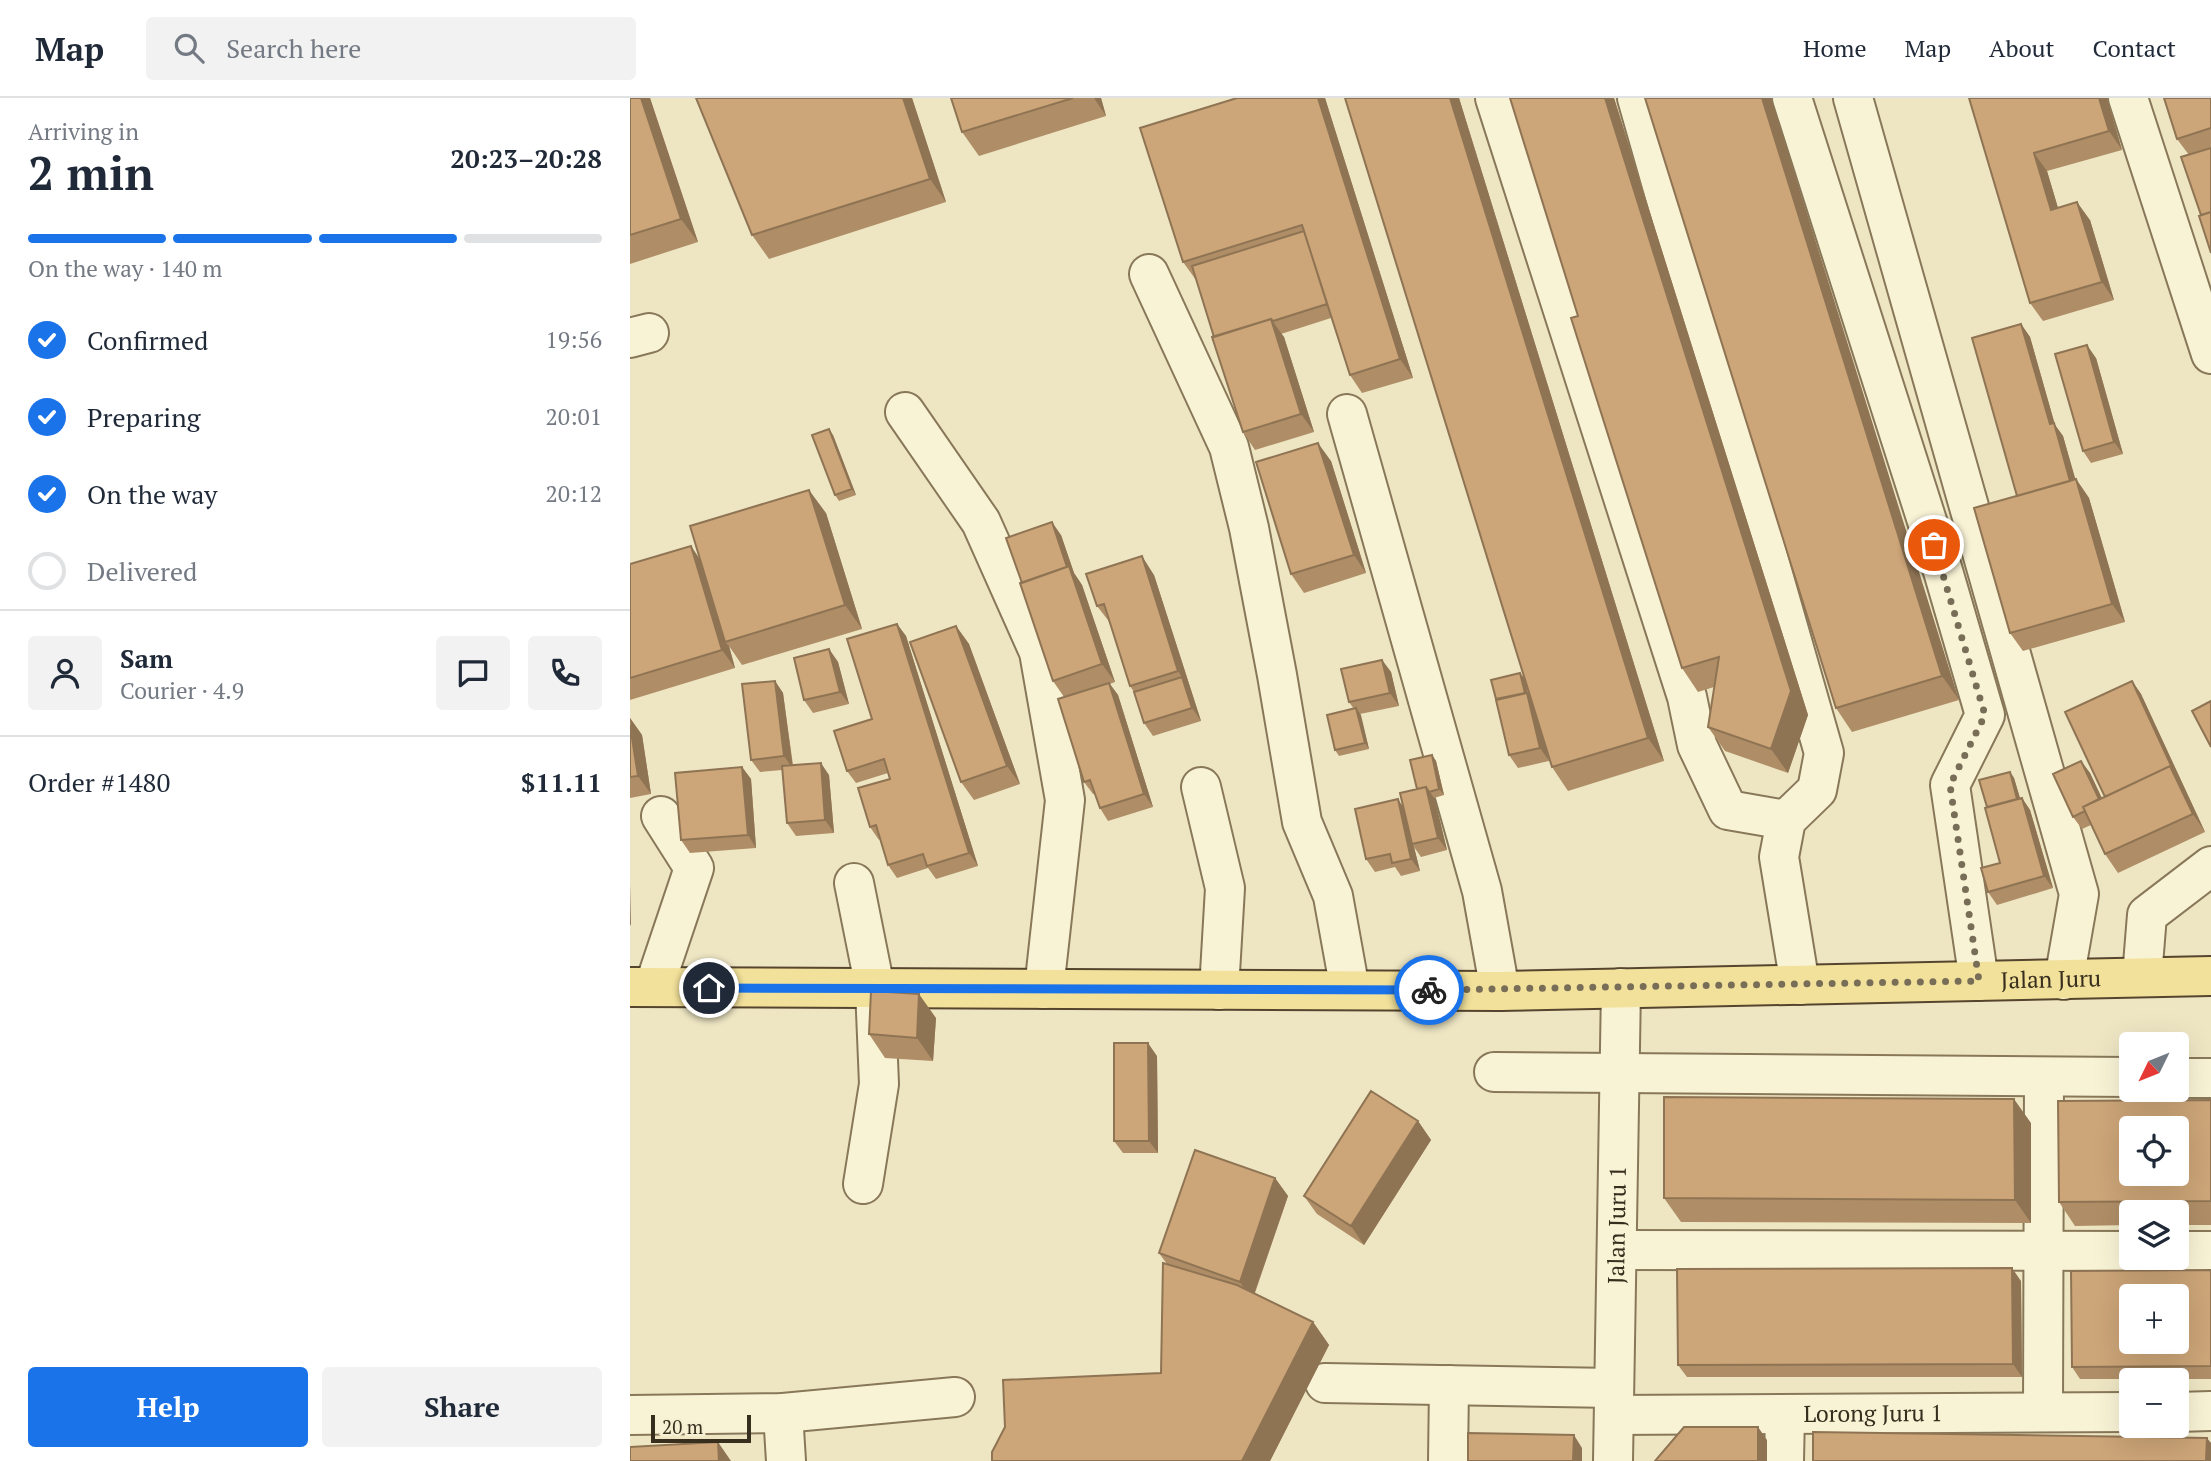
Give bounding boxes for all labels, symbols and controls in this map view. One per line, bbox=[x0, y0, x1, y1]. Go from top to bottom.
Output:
search box bbox=[146, 17, 636, 80]
text: Map bbox=[35, 27, 104, 70]
icon: search bbox=[170, 29, 208, 67]
text: Search here bbox=[226, 31, 361, 65]
text: Home bbox=[1803, 32, 1867, 64]
text: Map bbox=[1905, 32, 1951, 64]
text: About bbox=[1989, 32, 2055, 64]
text: Contact bbox=[2093, 32, 2176, 64]
text: Arriving in bbox=[28, 116, 139, 147]
text: 20:23–20:28 bbox=[450, 141, 602, 175]
text: 2 min bbox=[28, 142, 154, 203]
text: On the way · 140 m bbox=[28, 253, 222, 284]
icon: check bbox=[28, 321, 66, 359]
text: Confirmed bbox=[87, 323, 208, 357]
text: 19:56 bbox=[545, 324, 602, 355]
icon: check bbox=[28, 398, 66, 436]
text: Preparing bbox=[87, 400, 200, 434]
text: 20:01 bbox=[545, 401, 602, 432]
icon: check bbox=[28, 475, 66, 513]
text: On the way bbox=[87, 477, 218, 511]
text: 20:12 bbox=[545, 478, 602, 509]
pin bbox=[1904, 515, 1964, 575]
icon: bag bbox=[1915, 526, 1953, 564]
text: Delivered bbox=[87, 554, 197, 588]
button: person bbox=[28, 636, 102, 710]
button: chat bbox=[436, 636, 510, 710]
button: phone bbox=[528, 636, 602, 710]
text: Sam bbox=[120, 641, 173, 675]
text: Courier · 4.9 bbox=[120, 675, 244, 706]
text: Order #1480 bbox=[28, 765, 170, 799]
text: $11.11 bbox=[521, 765, 602, 799]
courier bbox=[1394, 955, 1464, 1025]
pin bbox=[679, 958, 739, 1018]
street label: Jalan Juru bbox=[2000, 962, 2101, 995]
icon: home bbox=[690, 969, 728, 1007]
icon: bike bbox=[1410, 971, 1448, 1009]
north arrow bbox=[2119, 1032, 2189, 1102]
map controls bbox=[2119, 1032, 2189, 1438]
button: locate bbox=[2119, 1116, 2189, 1186]
street label: Jalan Juru 1 bbox=[1600, 1166, 1633, 1284]
button: layers bbox=[2119, 1200, 2189, 1270]
button: + bbox=[2119, 1284, 2189, 1354]
button: Help bbox=[28, 1367, 308, 1447]
button: Share bbox=[322, 1367, 602, 1447]
button: − bbox=[2119, 1368, 2189, 1438]
street label: Lorong Juru 1 bbox=[1803, 1397, 1943, 1429]
scale bar bbox=[651, 1412, 751, 1444]
text: 20 m bbox=[662, 1414, 703, 1439]

